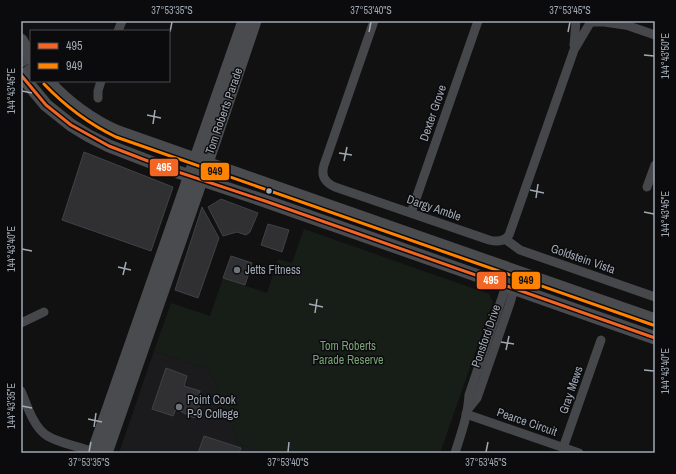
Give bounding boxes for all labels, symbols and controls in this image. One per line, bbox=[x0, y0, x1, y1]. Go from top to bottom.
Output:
text: 37°53'35"S bbox=[151, 4, 193, 17]
text: 37°53'40"S bbox=[350, 4, 392, 17]
text: 37°53'45"S bbox=[549, 4, 591, 17]
legend bbox=[30, 30, 170, 82]
text: 144°43'50"E bbox=[659, 33, 672, 79]
text: 495 bbox=[66, 38, 83, 54]
text: 949 bbox=[66, 58, 82, 74]
street label: Tom Roberts Parade bbox=[202, 66, 246, 156]
text: 144°43'45"E bbox=[5, 68, 18, 114]
street label: Dexter Grove bbox=[416, 83, 450, 143]
line badge: 495 bbox=[149, 158, 179, 177]
text: 495 bbox=[156, 160, 172, 174]
line badge: 949 bbox=[200, 162, 230, 181]
text: 949 bbox=[207, 164, 223, 178]
unlabelled marker bbox=[264, 186, 274, 196]
street label: Dargy Amble bbox=[405, 191, 463, 225]
text: 144°43'45"E bbox=[659, 191, 672, 237]
text: 144°43'40"E bbox=[5, 226, 18, 272]
street label: Goldstein Vista bbox=[549, 241, 618, 278]
place label: Jetts Fitness bbox=[245, 262, 301, 278]
marker: Jetts Fitness bbox=[232, 265, 242, 275]
line badge: 495 bbox=[476, 271, 507, 290]
line badge: 949 bbox=[511, 271, 541, 290]
text: 495 bbox=[483, 273, 499, 287]
text: 949 bbox=[518, 273, 534, 287]
street label: Ponsford Drive bbox=[468, 302, 504, 370]
park label: Tom Roberts Parade Reserve bbox=[312, 338, 384, 368]
text: 144°43'40"E bbox=[659, 348, 672, 394]
street label: Gray Mews bbox=[555, 364, 587, 416]
text: 144°43'35"E bbox=[5, 383, 18, 429]
place label: Point Cook P-9 College bbox=[187, 392, 238, 422]
marker: Point Cook P-9 College bbox=[174, 402, 184, 412]
street label: Pearce Circuit bbox=[495, 404, 560, 440]
text: 37°53'35"S bbox=[68, 456, 110, 469]
text: 37°53'40"S bbox=[267, 456, 309, 469]
text: 37°53'45"S bbox=[465, 456, 507, 469]

